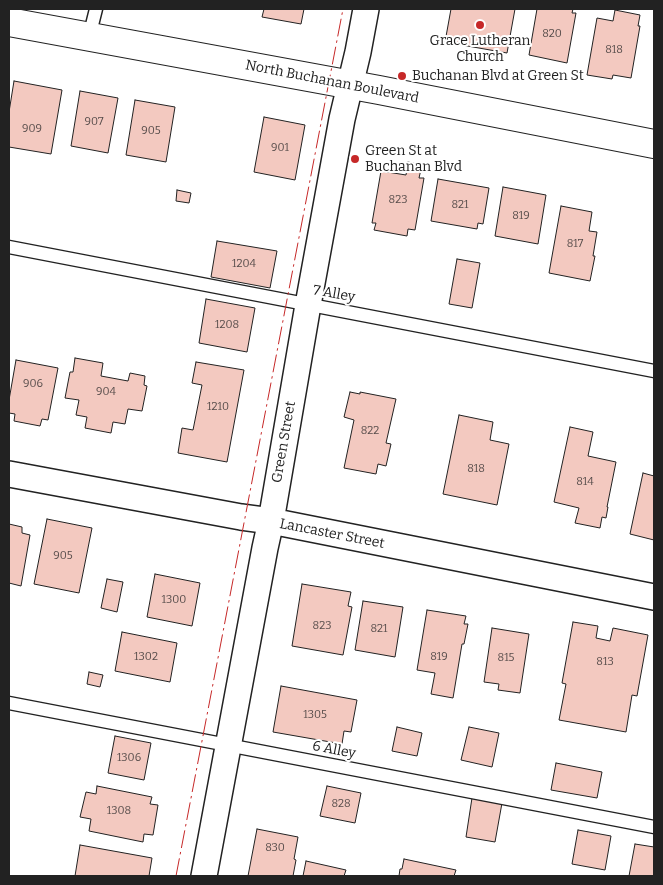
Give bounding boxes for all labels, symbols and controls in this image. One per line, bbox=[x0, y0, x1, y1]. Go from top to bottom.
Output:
marker: Grace Lutheran Church bbox=[474, 19, 486, 31]
house number: 820 bbox=[542, 27, 562, 41]
place label: Grace Lutheran Church bbox=[430, 33, 530, 65]
house number: 818 bbox=[605, 43, 623, 57]
street label: North Buchanan Boulevard bbox=[244, 57, 420, 107]
place label: Buchanan Blvd at Green St bbox=[412, 68, 584, 84]
marker: Buchanan Blvd at Green St bbox=[396, 70, 408, 82]
house number: 907 bbox=[84, 115, 104, 129]
house number: 909 bbox=[22, 122, 42, 136]
house number: 905 bbox=[141, 124, 161, 138]
house number: 901 bbox=[271, 141, 289, 155]
place label: Green St at Buchanan Blvd bbox=[365, 143, 462, 176]
marker: Green St at Buchanan Blvd bbox=[349, 153, 361, 165]
house number: 823 bbox=[389, 193, 407, 207]
house number: 821 bbox=[451, 198, 469, 212]
house number: 819 bbox=[512, 209, 530, 223]
house number: 817 bbox=[567, 237, 583, 251]
house number: 1204 bbox=[232, 257, 256, 271]
street label: 7 Alley bbox=[312, 282, 356, 306]
house number: 1208 bbox=[215, 318, 239, 332]
house number: 906 bbox=[23, 377, 43, 391]
house number: 904 bbox=[96, 385, 116, 399]
house number: 1210 bbox=[207, 400, 229, 414]
street label: Green Street bbox=[269, 400, 299, 484]
house number: 822 bbox=[361, 424, 379, 438]
house number: 818 bbox=[467, 462, 485, 476]
house number: 814 bbox=[576, 475, 594, 489]
street label: Lancaster Street bbox=[278, 516, 386, 552]
house number: 905 bbox=[53, 549, 73, 563]
house number: 1300 bbox=[162, 593, 186, 607]
house number: 823 bbox=[313, 619, 331, 633]
house number: 821 bbox=[370, 622, 388, 636]
house number: 1302 bbox=[134, 650, 158, 664]
house number: 819 bbox=[430, 650, 448, 664]
house number: 815 bbox=[498, 651, 514, 665]
house number: 813 bbox=[596, 655, 614, 669]
house number: 1305 bbox=[303, 708, 327, 722]
street label: 6 Alley bbox=[311, 738, 357, 762]
house number: 1306 bbox=[117, 751, 141, 765]
house number: 828 bbox=[331, 797, 351, 811]
house number: 1308 bbox=[107, 804, 131, 818]
house number: 830 bbox=[265, 841, 285, 855]

